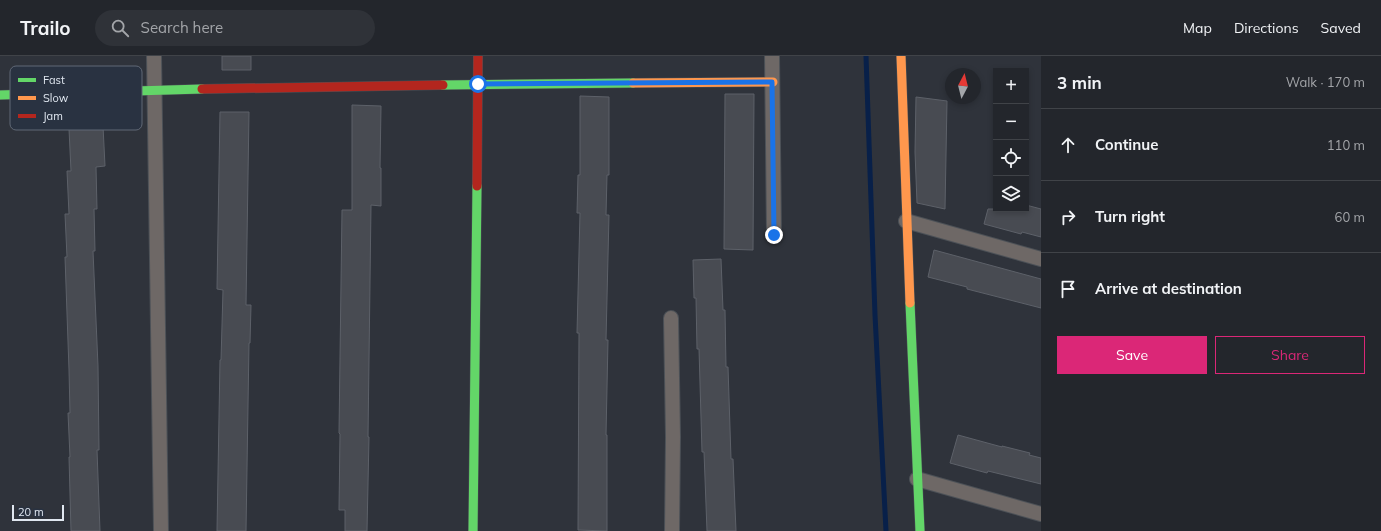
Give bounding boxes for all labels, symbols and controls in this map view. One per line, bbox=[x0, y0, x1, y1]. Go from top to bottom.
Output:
search box bbox=[95, 10, 375, 46]
text: Trailo bbox=[20, 16, 71, 40]
icon: search bbox=[109, 17, 131, 39]
text: Search here bbox=[141, 18, 223, 37]
text: Map bbox=[1183, 19, 1212, 37]
text: Directions bbox=[1234, 19, 1299, 37]
text: Saved bbox=[1321, 19, 1361, 37]
legend bbox=[10, 66, 142, 130]
north arrow bbox=[945, 68, 981, 104]
map controls bbox=[993, 68, 1029, 212]
button: + bbox=[993, 68, 1029, 104]
text: 3 min bbox=[1057, 72, 1102, 93]
text: Fast bbox=[43, 73, 65, 87]
text: Walk · 170 m bbox=[1286, 74, 1365, 90]
route start bbox=[469, 75, 487, 93]
text: Slow bbox=[43, 91, 69, 105]
button: − bbox=[993, 104, 1029, 140]
text: Jam bbox=[43, 109, 63, 123]
icon: ahead bbox=[1057, 134, 1079, 156]
text: Continue bbox=[1095, 135, 1158, 154]
text: 110 m bbox=[1327, 137, 1365, 153]
button: locate bbox=[993, 140, 1029, 176]
button: layers bbox=[993, 176, 1029, 212]
icon: right bbox=[1057, 206, 1079, 228]
text: Turn right bbox=[1095, 207, 1165, 226]
text: 60 m bbox=[1335, 209, 1365, 225]
route end bbox=[765, 226, 783, 244]
icon: arrive bbox=[1057, 278, 1079, 300]
text: Arrive at destination bbox=[1095, 279, 1242, 298]
button: Save bbox=[1057, 336, 1207, 374]
button: Share bbox=[1215, 336, 1365, 374]
scale bar bbox=[12, 503, 64, 522]
text: 20 m bbox=[18, 505, 44, 519]

